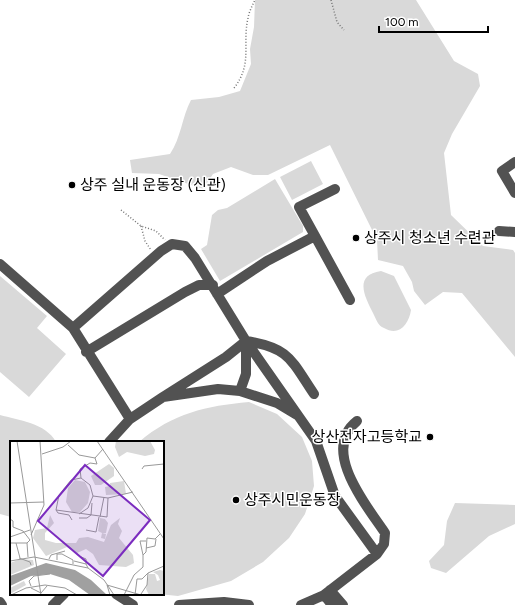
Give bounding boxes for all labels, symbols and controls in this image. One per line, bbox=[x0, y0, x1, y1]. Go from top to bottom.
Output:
scale bar bbox=[379, 8, 488, 34]
text: 100 m bbox=[385, 15, 419, 29]
place label: 상주 실내 운동장 (신관) bbox=[80, 176, 226, 194]
marker: 상주 실내 운동장 (신관) bbox=[67, 180, 77, 190]
place label: 상주시 청소년 수련관 bbox=[364, 229, 496, 247]
marker: 상주시 청소년 수련관 bbox=[351, 233, 361, 243]
place label: 상산전자고등학교 bbox=[312, 428, 422, 446]
marker: 상산전자고등학교 bbox=[425, 432, 435, 442]
inset map bbox=[10, 441, 164, 595]
place label: 상주시민운동장 bbox=[244, 491, 341, 509]
marker: 상주시민운동장 bbox=[231, 495, 241, 505]

